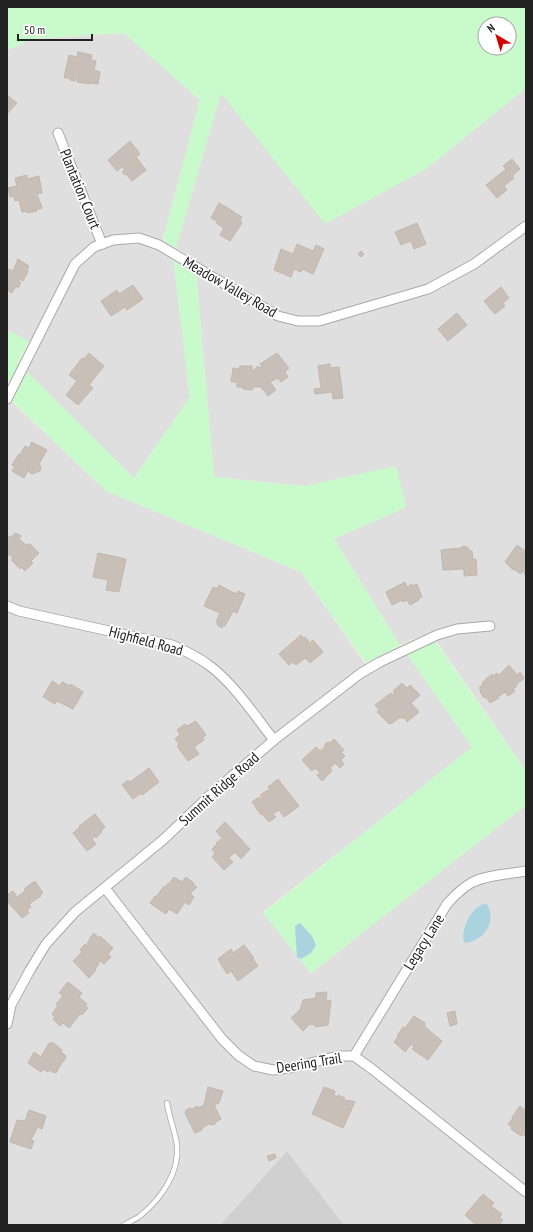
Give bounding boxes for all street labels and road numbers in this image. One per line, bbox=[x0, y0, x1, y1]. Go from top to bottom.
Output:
street label: Plantation Court bbox=[56, 146, 105, 232]
street label: Meadow Valley Road bbox=[180, 252, 281, 321]
street label: Highfield Road bbox=[107, 622, 185, 660]
street label: Summit Ridge Road bbox=[175, 748, 263, 830]
street label: Legacy Lane bbox=[399, 910, 448, 973]
street label: Deering Trail bbox=[275, 1048, 343, 1077]

